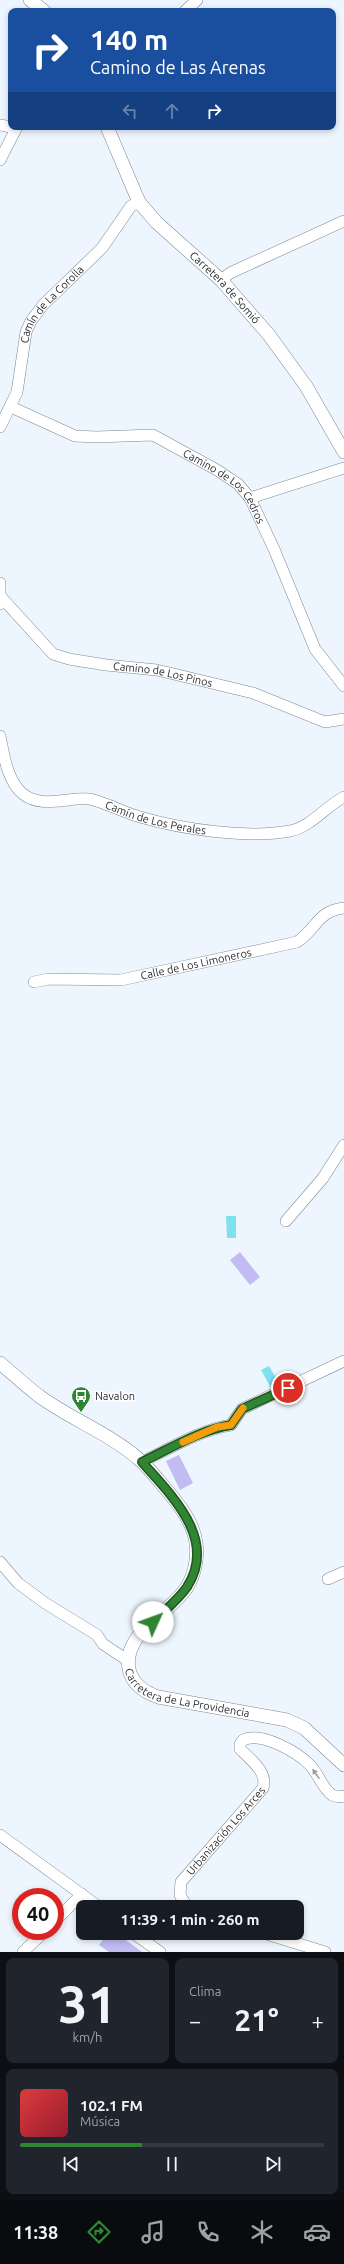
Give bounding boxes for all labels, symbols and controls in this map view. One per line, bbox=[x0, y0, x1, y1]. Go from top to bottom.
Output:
icon: right bbox=[24, 24, 76, 76]
text: 140 m bbox=[90, 24, 168, 55]
text: Camino de Las Arenas bbox=[90, 57, 266, 77]
icon: left bbox=[119, 100, 141, 122]
icon: ahead bbox=[161, 100, 183, 122]
icon: right bbox=[203, 100, 225, 122]
street label: Carretera de Somió bbox=[187, 249, 262, 326]
street label: Camín de La Corolla bbox=[18, 263, 86, 344]
street label: Camino de Los Cedros bbox=[181, 447, 267, 526]
street label: Camino de Los Pinos bbox=[112, 660, 214, 689]
street label: Camín de Los Perales bbox=[104, 798, 207, 836]
street label: Calle de Los Limoneros bbox=[139, 946, 253, 982]
pin bbox=[271, 1371, 305, 1405]
icon: arrive bbox=[277, 1377, 299, 1399]
bus stop icon: Navalon bbox=[70, 1385, 92, 1413]
place label: Navalon bbox=[95, 1390, 135, 1402]
position arrow bbox=[132, 1601, 174, 1643]
street label: Carretera de La Providencia bbox=[123, 1667, 251, 1719]
one-way arrow bbox=[312, 1768, 320, 1779]
street label: Urbanización Los Arces bbox=[184, 1784, 268, 1877]
speed limit sign: 40 bbox=[12, 1888, 64, 1940]
text: 11:39 · 1 min · 260 m bbox=[121, 1911, 259, 1928]
text: 31 bbox=[58, 1975, 117, 2033]
text: Clima bbox=[189, 1984, 221, 1998]
text: 21° bbox=[234, 2003, 279, 2037]
text: − bbox=[189, 2008, 201, 2033]
text: + bbox=[312, 2008, 324, 2033]
text: km/h bbox=[72, 2030, 103, 2044]
text: 102.1 FM bbox=[80, 2097, 143, 2114]
text: Música bbox=[80, 2114, 120, 2128]
icon: previous bbox=[60, 2153, 82, 2175]
icon: pause bbox=[161, 2153, 183, 2175]
icon: next bbox=[262, 2153, 284, 2175]
icon: directions bbox=[85, 2218, 113, 2246]
icon: music bbox=[139, 2218, 167, 2246]
icon: phone bbox=[194, 2218, 222, 2246]
icon: climate bbox=[248, 2218, 276, 2246]
icon: car bbox=[303, 2218, 331, 2246]
text: 11:38 bbox=[13, 2222, 58, 2242]

